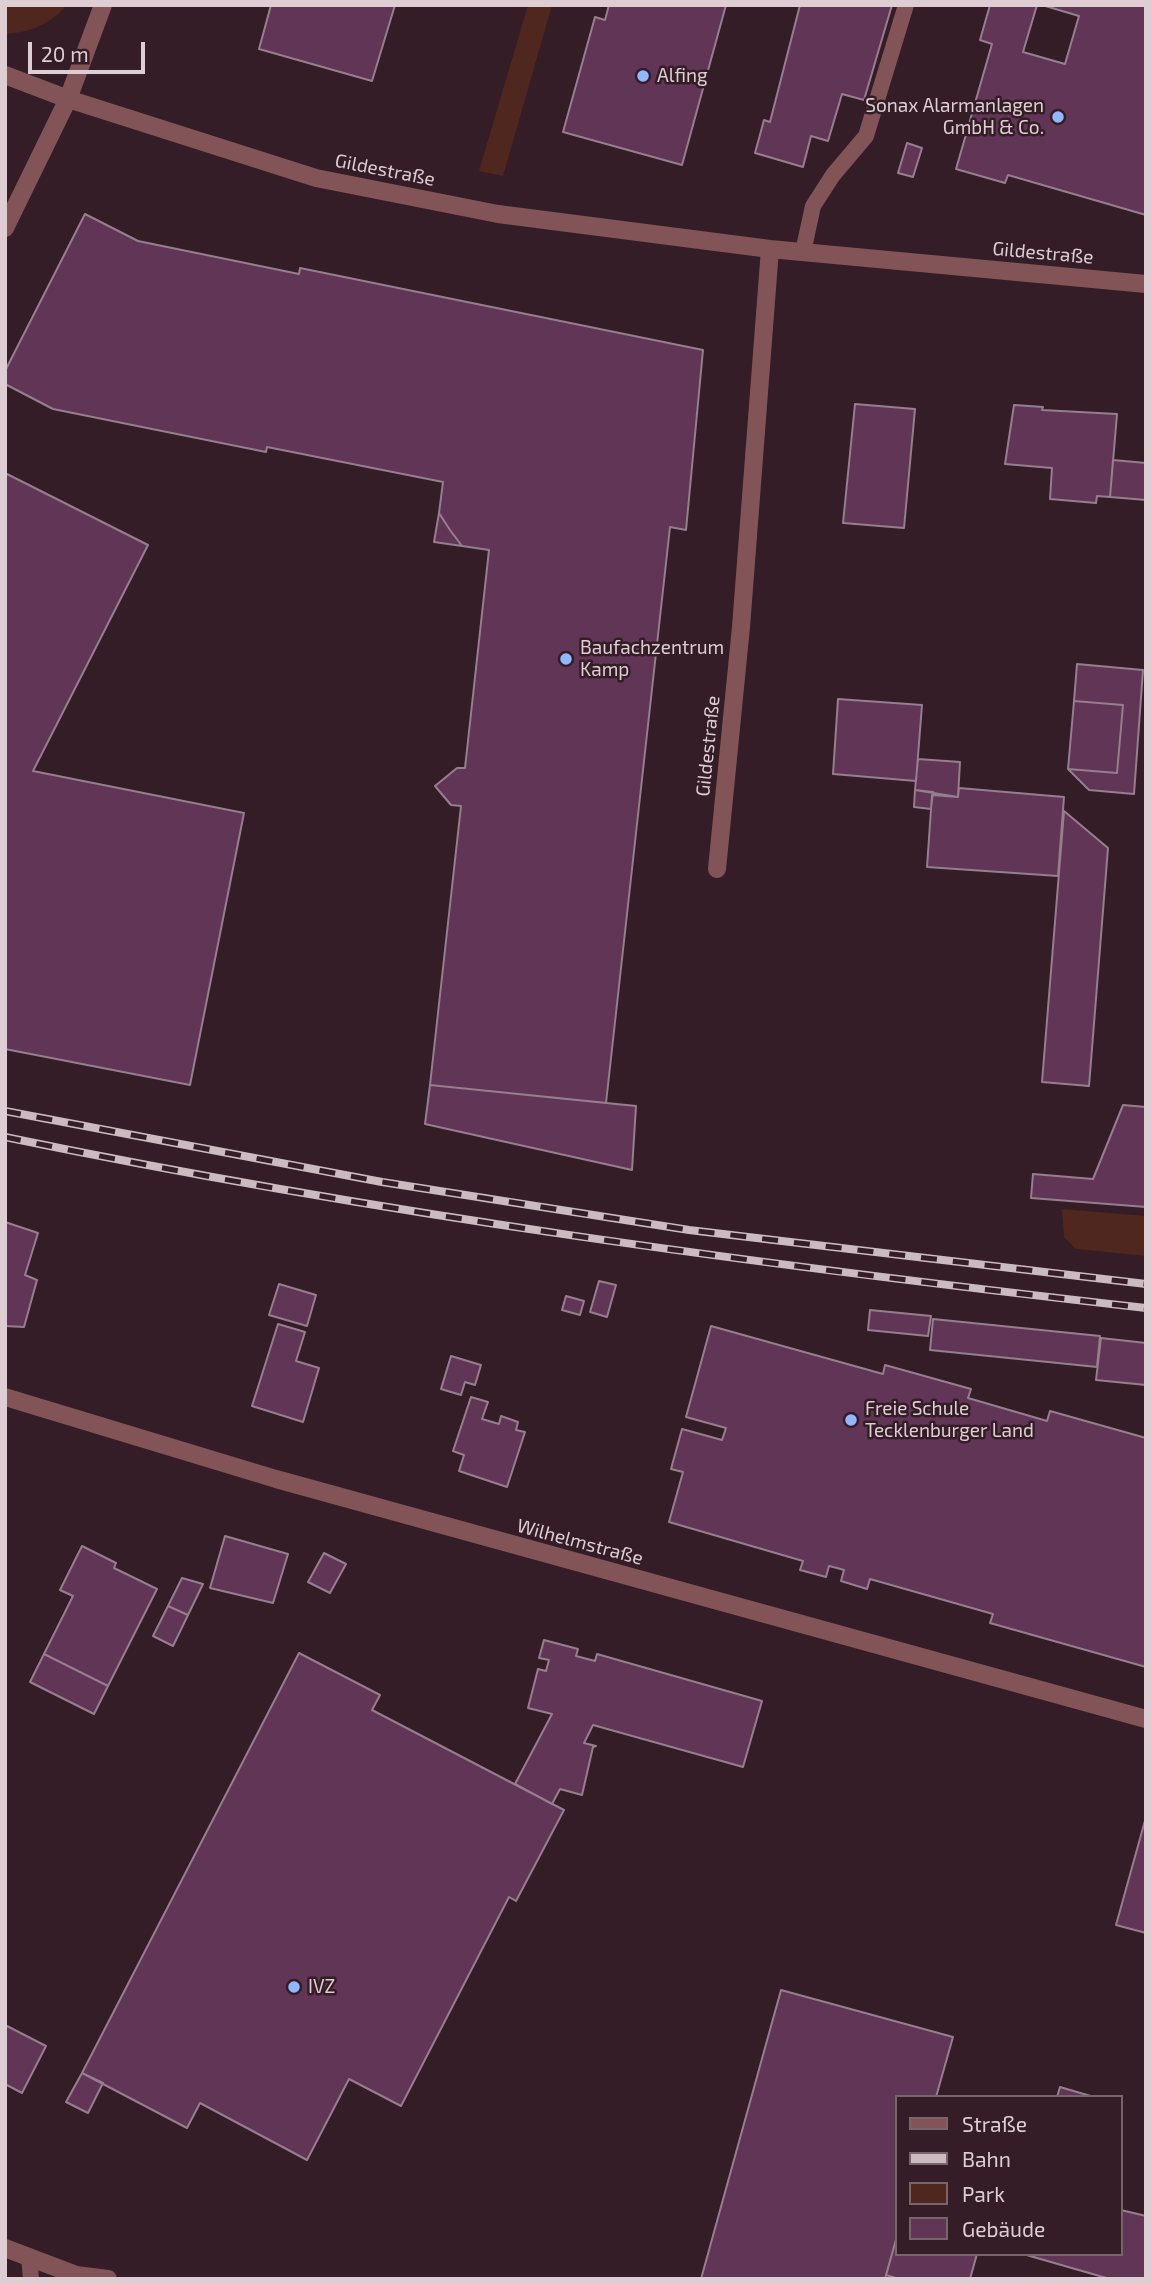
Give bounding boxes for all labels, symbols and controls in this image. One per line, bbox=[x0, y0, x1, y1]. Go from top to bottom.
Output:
scale bar bbox=[32, 28, 149, 72]
text: 20 m bbox=[41, 41, 89, 66]
place label: Alfing bbox=[657, 65, 708, 87]
marker: Alfing bbox=[635, 68, 651, 84]
place label: Sonax Alarmanlagen GmbH & Co. bbox=[865, 95, 1044, 139]
marker: Sonax Alarmanlagen GmbH & Co. bbox=[1050, 109, 1066, 125]
street label: Gildestraße bbox=[333, 149, 437, 191]
street label: Gildestraße bbox=[992, 237, 1094, 269]
place label: Baufachzentrum Kamp bbox=[580, 637, 724, 681]
marker: Baufachzentrum Kamp bbox=[558, 651, 574, 667]
street label: Gildestraße bbox=[691, 694, 725, 798]
place label: Freie Schule Tecklenburger Land bbox=[865, 1398, 1034, 1442]
marker: Freie Schule Tecklenburger Land bbox=[843, 1412, 859, 1428]
street label: Wilhelmstraße bbox=[514, 1514, 646, 1570]
place label: IVZ bbox=[308, 1976, 335, 1998]
marker: IVZ bbox=[286, 1979, 302, 1995]
legend bbox=[895, 2095, 1123, 2256]
text: Straße bbox=[962, 2111, 1027, 2136]
text: Bahn bbox=[962, 2146, 1011, 2171]
text: Park bbox=[962, 2181, 1005, 2206]
text: Gebäude bbox=[962, 2216, 1045, 2241]

